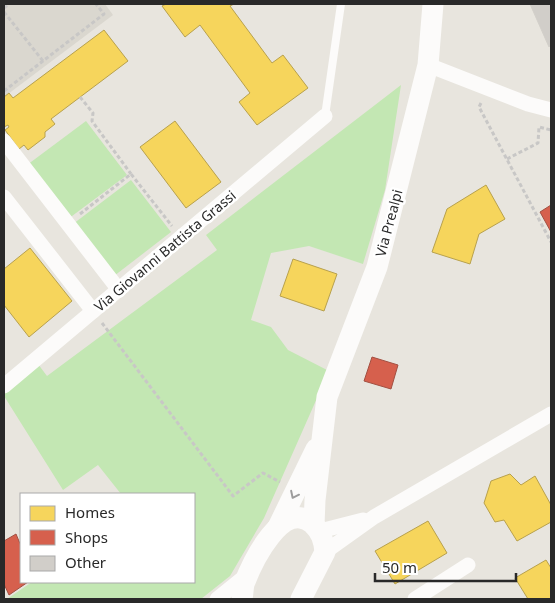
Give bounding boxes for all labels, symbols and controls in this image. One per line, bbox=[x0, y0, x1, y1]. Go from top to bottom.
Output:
street label: Via Giovanni Battista Grassi bbox=[90, 186, 240, 316]
street label: Via Prealpi bbox=[370, 187, 407, 259]
one-way arrow bbox=[289, 490, 300, 499]
legend bbox=[20, 493, 195, 583]
text: Homes bbox=[65, 502, 115, 522]
text: Shops bbox=[65, 527, 108, 547]
scale bar bbox=[375, 550, 516, 582]
text: Other bbox=[65, 552, 106, 572]
text: 50 m bbox=[382, 557, 417, 577]

